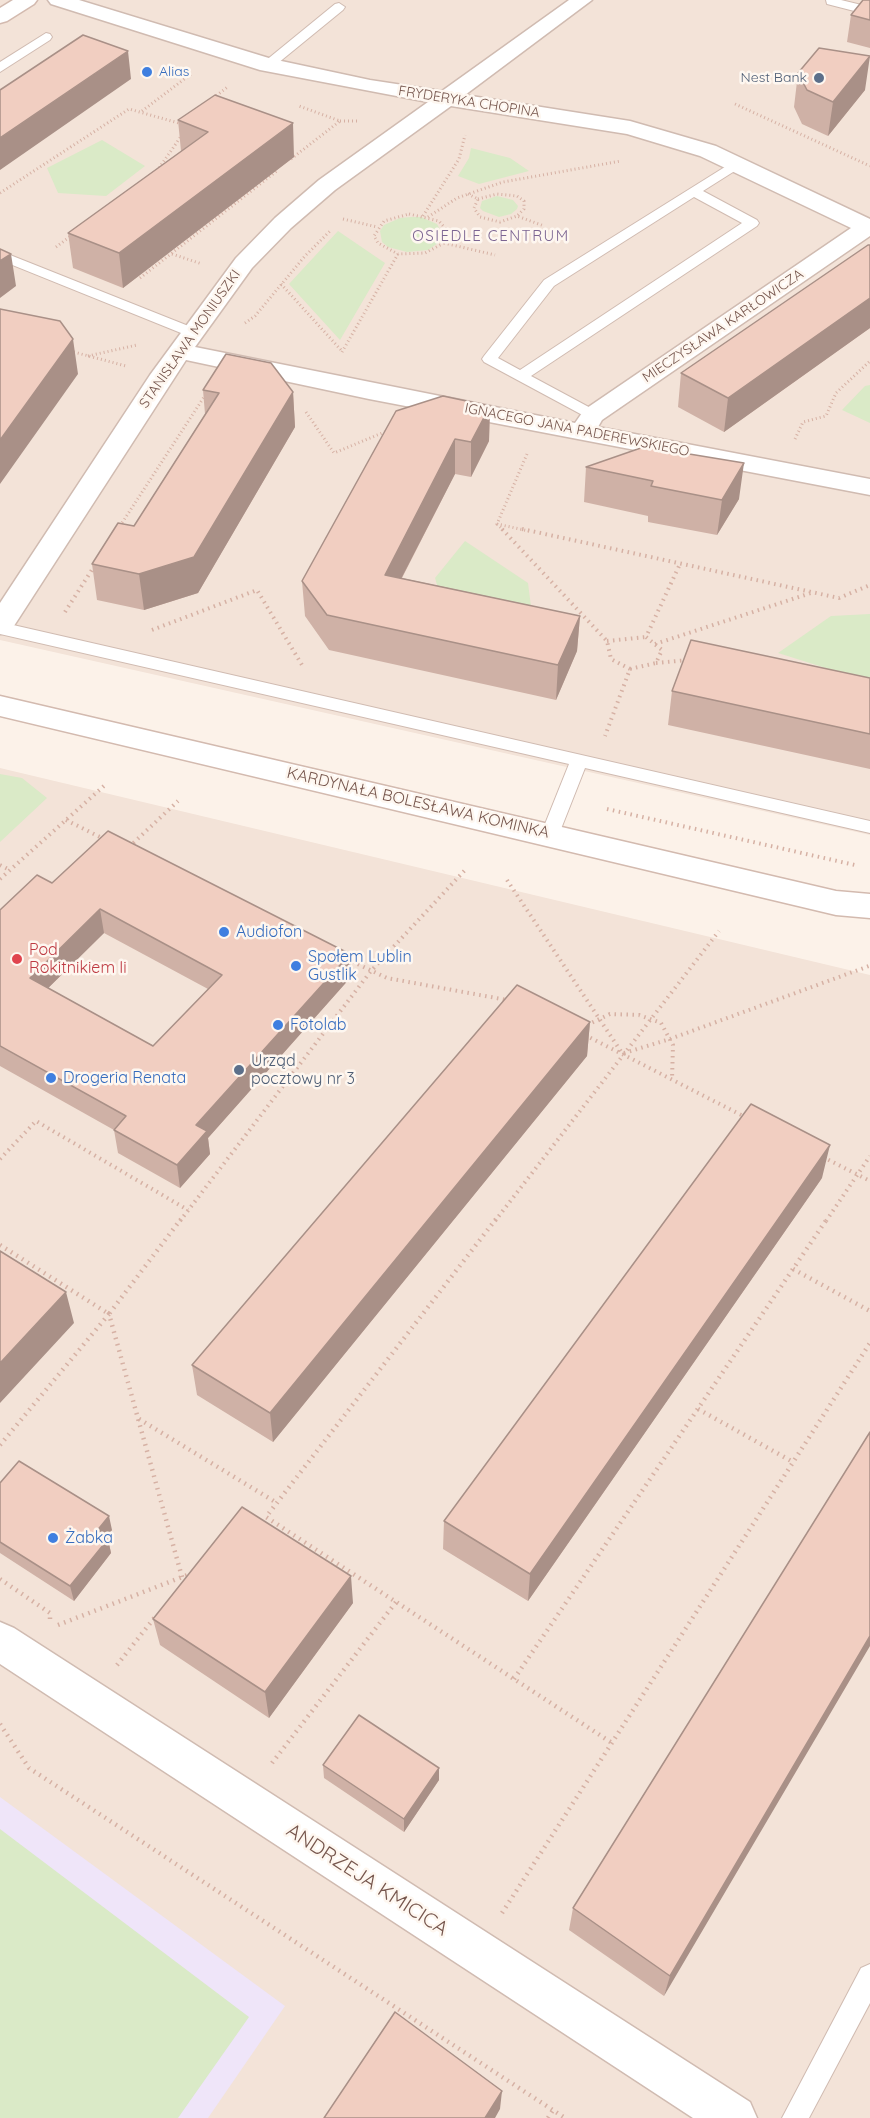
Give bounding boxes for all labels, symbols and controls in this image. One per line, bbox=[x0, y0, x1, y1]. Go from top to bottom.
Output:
place label: Alias bbox=[159, 64, 189, 80]
marker: Alias bbox=[140, 65, 154, 79]
place label: Nest Bank bbox=[741, 70, 807, 86]
marker: Nest Bank bbox=[812, 71, 826, 85]
street label: FRYDERYKA CHOPINA bbox=[397, 83, 541, 121]
district label: OSIEDLE CENTRUM bbox=[412, 227, 570, 245]
street label: MIECZYSŁAWA KARŁOWICZA bbox=[639, 266, 807, 386]
street label: STANISŁAWA MONIUSZKI bbox=[136, 267, 244, 411]
street label: IGNACEGO JANA PADEREWSKIEGO bbox=[463, 400, 691, 460]
street label: KARDYNAŁA BOLESŁAWA KOMINKA bbox=[285, 763, 551, 843]
place label: Audiofon bbox=[236, 922, 302, 942]
marker: Audiofon bbox=[217, 925, 231, 939]
place label: Pod Rokitnikiem Ii bbox=[29, 940, 127, 978]
place label: Społem Lublin Gustlik bbox=[308, 947, 412, 985]
marker: Pod Rokitnikiem Ii bbox=[10, 952, 24, 966]
marker: Społem Lublin Gustlik bbox=[289, 959, 303, 973]
place label: Fotolab bbox=[290, 1015, 347, 1035]
marker: Fotolab bbox=[271, 1018, 285, 1032]
place label: Urząd pocztowy nr 3 bbox=[251, 1051, 355, 1089]
marker: Urząd pocztowy nr 3 bbox=[232, 1063, 246, 1077]
place label: Drogeria Renata bbox=[63, 1068, 186, 1088]
marker: Drogeria Renata bbox=[44, 1071, 58, 1085]
place label: Żabka bbox=[65, 1528, 113, 1548]
marker: Żabka bbox=[46, 1531, 60, 1545]
street label: ANDRZEJA KMICICA bbox=[282, 1819, 452, 1941]

